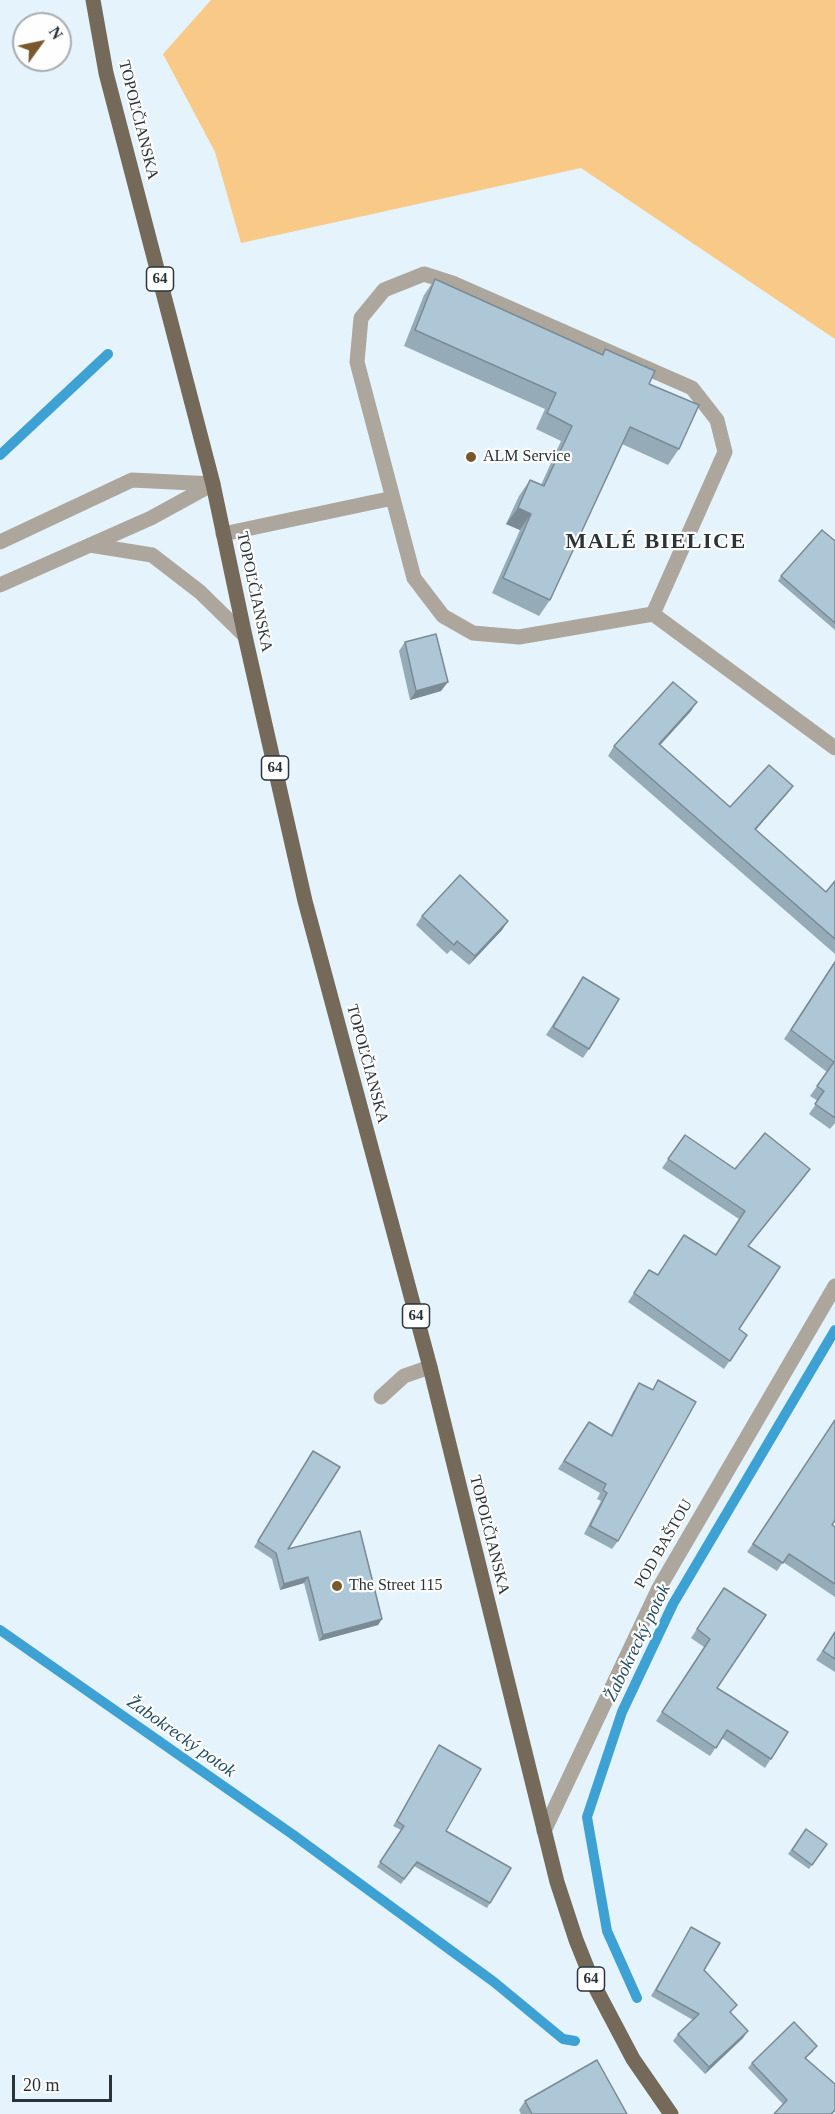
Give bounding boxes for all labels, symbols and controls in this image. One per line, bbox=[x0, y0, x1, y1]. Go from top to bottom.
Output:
north arrow bbox=[12, 12, 72, 72]
text: N bbox=[46, 24, 66, 42]
street label: TOPOĽČIANSKA bbox=[114, 58, 162, 182]
road number: 64 bbox=[146, 267, 174, 291]
place label: ALM Service bbox=[483, 447, 571, 467]
marker: ALM Service bbox=[464, 450, 478, 464]
district label: MALÉ BIELICE bbox=[565, 529, 747, 555]
street label: TOPOĽČIANSKA bbox=[232, 530, 276, 654]
road number: 64 bbox=[262, 756, 288, 780]
street label: TOPOĽČIANSKA bbox=[342, 1002, 392, 1126]
road number: 64 bbox=[402, 1304, 430, 1328]
street label: TOPOĽČIANSKA bbox=[465, 1473, 513, 1597]
street label: POD BAŠTOU bbox=[631, 1496, 697, 1592]
place label: The Street 115 bbox=[349, 1576, 443, 1596]
marker: The Street 115 bbox=[330, 1579, 344, 1593]
water label: Žabokrecký potok bbox=[600, 1581, 676, 1705]
water label: Žabokrecký potok bbox=[122, 1692, 240, 1782]
road number: 64 bbox=[578, 1967, 604, 1991]
scale bar bbox=[15, 2063, 116, 2101]
text: 20 m bbox=[23, 2075, 60, 2095]

